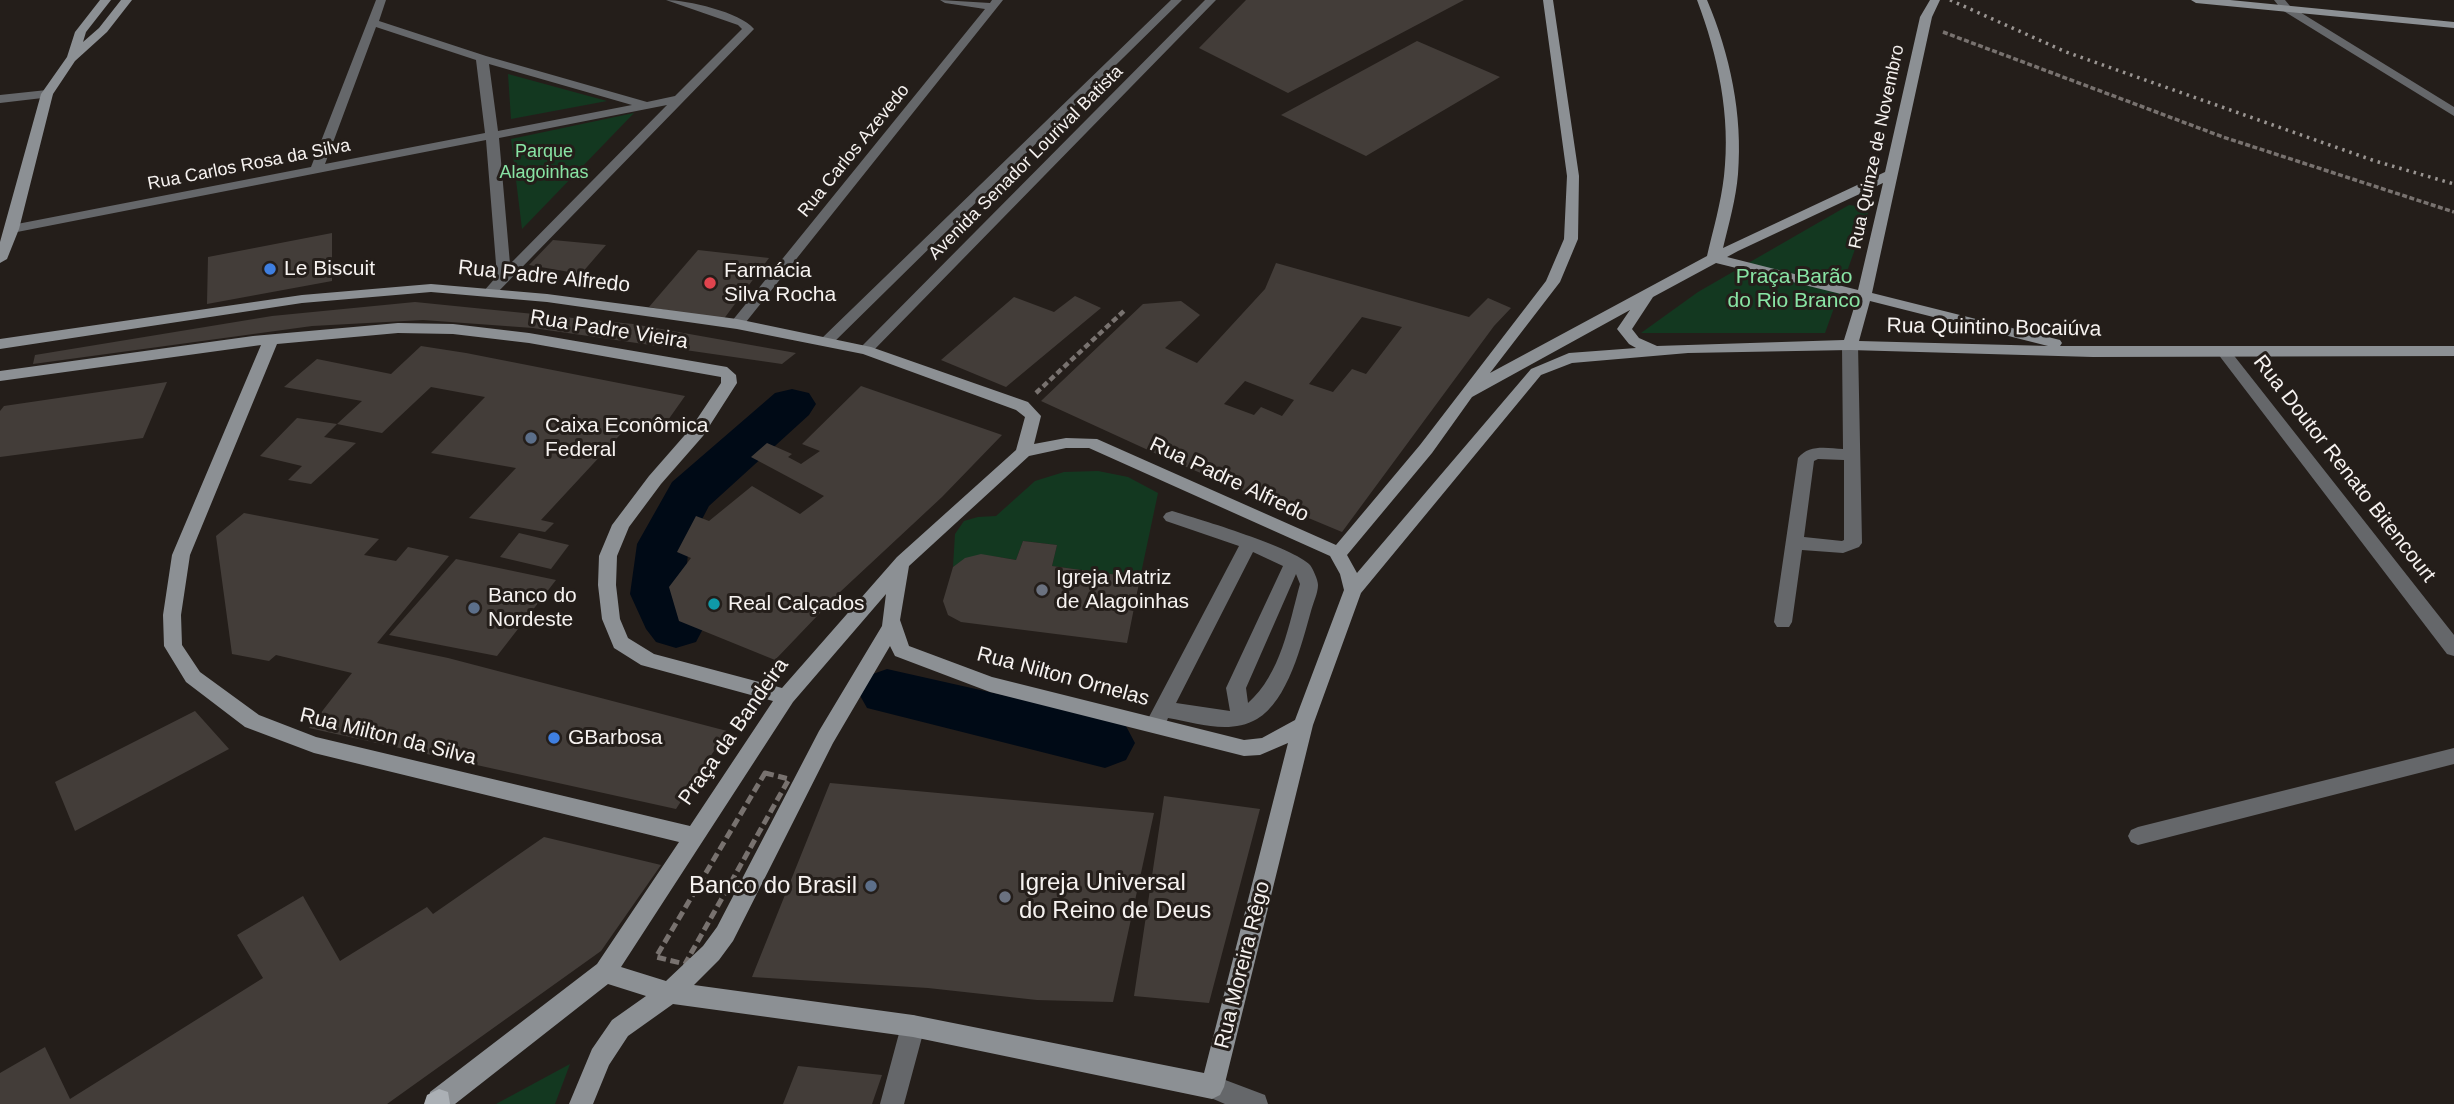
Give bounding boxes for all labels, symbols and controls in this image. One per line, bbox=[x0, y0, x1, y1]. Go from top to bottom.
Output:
street label: Rua Quinze de Novembro bbox=[1845, 43, 1909, 251]
street label: Avenida Senador Lourival Batista bbox=[924, 61, 1128, 265]
street label: Rua Carlos Azevedo bbox=[794, 80, 914, 222]
street label: Rua Carlos Rosa da Silva bbox=[146, 135, 352, 195]
park label: Parque Alagoinhas bbox=[499, 141, 589, 184]
street label: Rua Padre Alfredo bbox=[457, 255, 631, 299]
place label: Le Biscuit bbox=[284, 256, 375, 282]
place label: Farmácia Silva Rocha bbox=[724, 258, 836, 308]
marker: Le Biscuit bbox=[262, 261, 278, 277]
park label: Praça Barão do Rio Branco bbox=[1727, 264, 1861, 314]
marker: Farmácia Silva Rocha bbox=[702, 275, 718, 291]
street label: Rua Padre Vieira bbox=[528, 305, 690, 355]
street label: Rua Quintino Bocaiúva bbox=[1886, 314, 2102, 342]
street label: Rua Doutor Renato Bitencourt bbox=[2247, 350, 2441, 588]
place label: Caixa Econômica Federal bbox=[545, 413, 708, 463]
marker: Caixa Econômica Federal bbox=[523, 430, 539, 446]
street label: Rua Padre Alfredo bbox=[1145, 432, 1313, 528]
place label: Igreja Matriz de Alagoinhas bbox=[1056, 565, 1189, 615]
marker: Igreja Matriz de Alagoinhas bbox=[1034, 582, 1050, 598]
place label: Banco do Nordeste bbox=[488, 583, 577, 633]
place label: Real Calçados bbox=[728, 591, 865, 617]
marker: Real Calçados bbox=[706, 596, 722, 612]
marker: Banco do Nordeste bbox=[466, 600, 482, 616]
street label: Rua Nilton Ornelas bbox=[974, 642, 1152, 712]
street label: Praça da Bandeira bbox=[674, 654, 794, 810]
street label: Rua Milton da Silva bbox=[297, 703, 479, 771]
place label: GBarbosa bbox=[568, 725, 663, 751]
marker: GBarbosa bbox=[546, 730, 562, 746]
place label: Igreja Universal do Reino de Deus bbox=[1019, 869, 1211, 925]
place label: Banco do Brasil bbox=[689, 872, 857, 900]
marker: Banco do Brasil bbox=[863, 878, 879, 894]
street label: Rua Moreira Rêgo bbox=[1210, 879, 1276, 1051]
marker: Igreja Universal do Reino de Deus bbox=[997, 889, 1013, 905]

